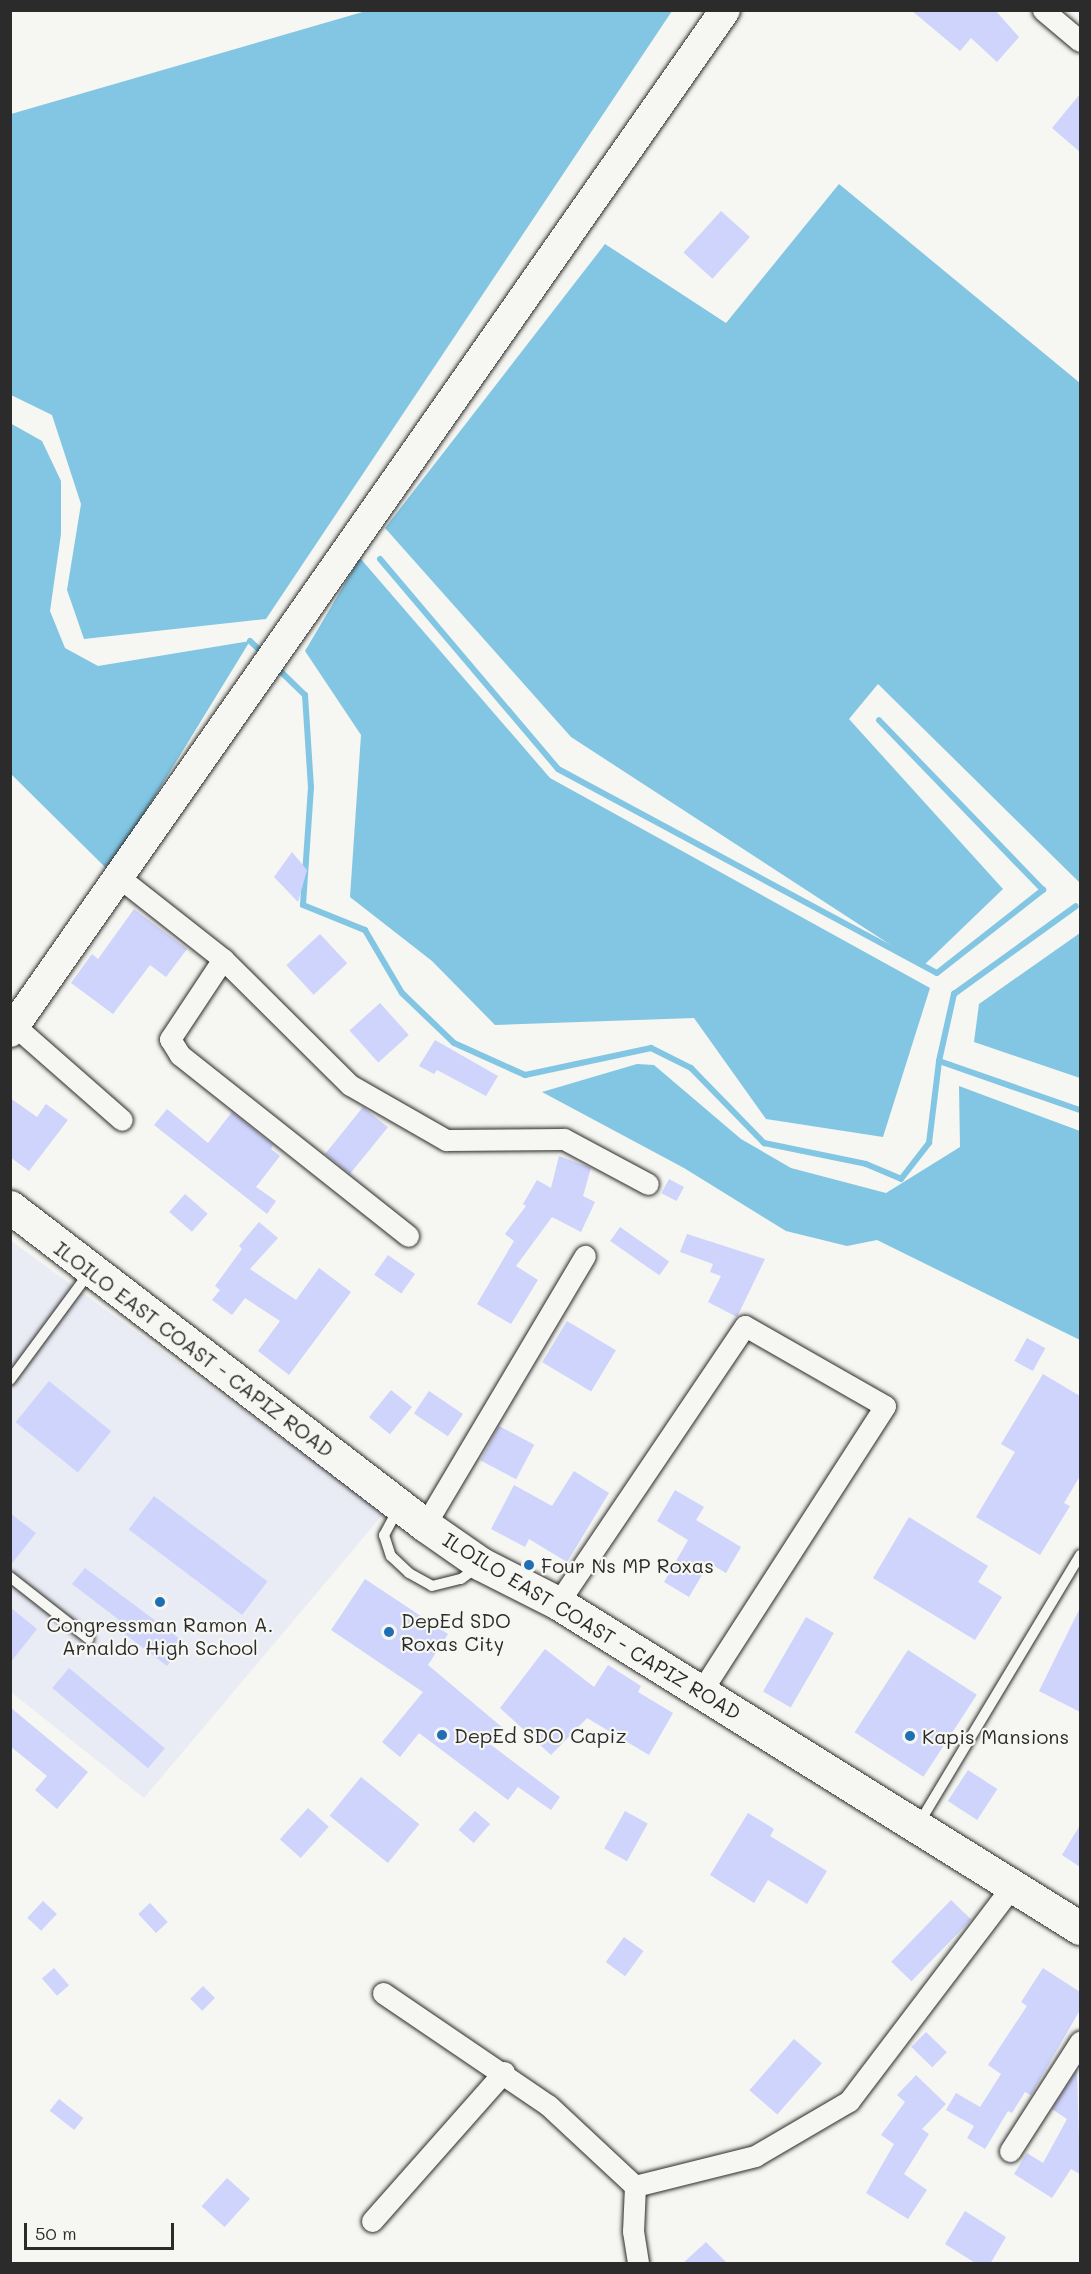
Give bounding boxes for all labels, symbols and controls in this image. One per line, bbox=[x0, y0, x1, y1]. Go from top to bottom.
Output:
street label: ILOILO EAST COAST - CAPIZ ROAD bbox=[50, 1236, 338, 1462]
street label: ILOILO EAST COAST - CAPIZ ROAD bbox=[439, 1527, 745, 1725]
place label: Four Ns MP Roxas bbox=[541, 1553, 714, 1577]
marker: Four Ns MP Roxas bbox=[522, 1558, 536, 1572]
marker: Congressman Ramon A. Arnaldo High School bbox=[153, 1595, 167, 1609]
place label: DepEd SDO Roxas City bbox=[401, 1608, 511, 1655]
place label: Congressman Ramon A. Arnaldo High School bbox=[47, 1612, 273, 1659]
marker: DepEd SDO Roxas City bbox=[382, 1625, 396, 1639]
place label: DepEd SDO Capiz bbox=[454, 1723, 627, 1747]
place label: Kapis Mansions bbox=[922, 1724, 1069, 1748]
marker: DepEd SDO Capiz bbox=[435, 1728, 449, 1742]
marker: Kapis Mansions bbox=[903, 1729, 917, 1743]
scale bar bbox=[27, 2211, 177, 2249]
text: 50 m bbox=[35, 2221, 77, 2245]

